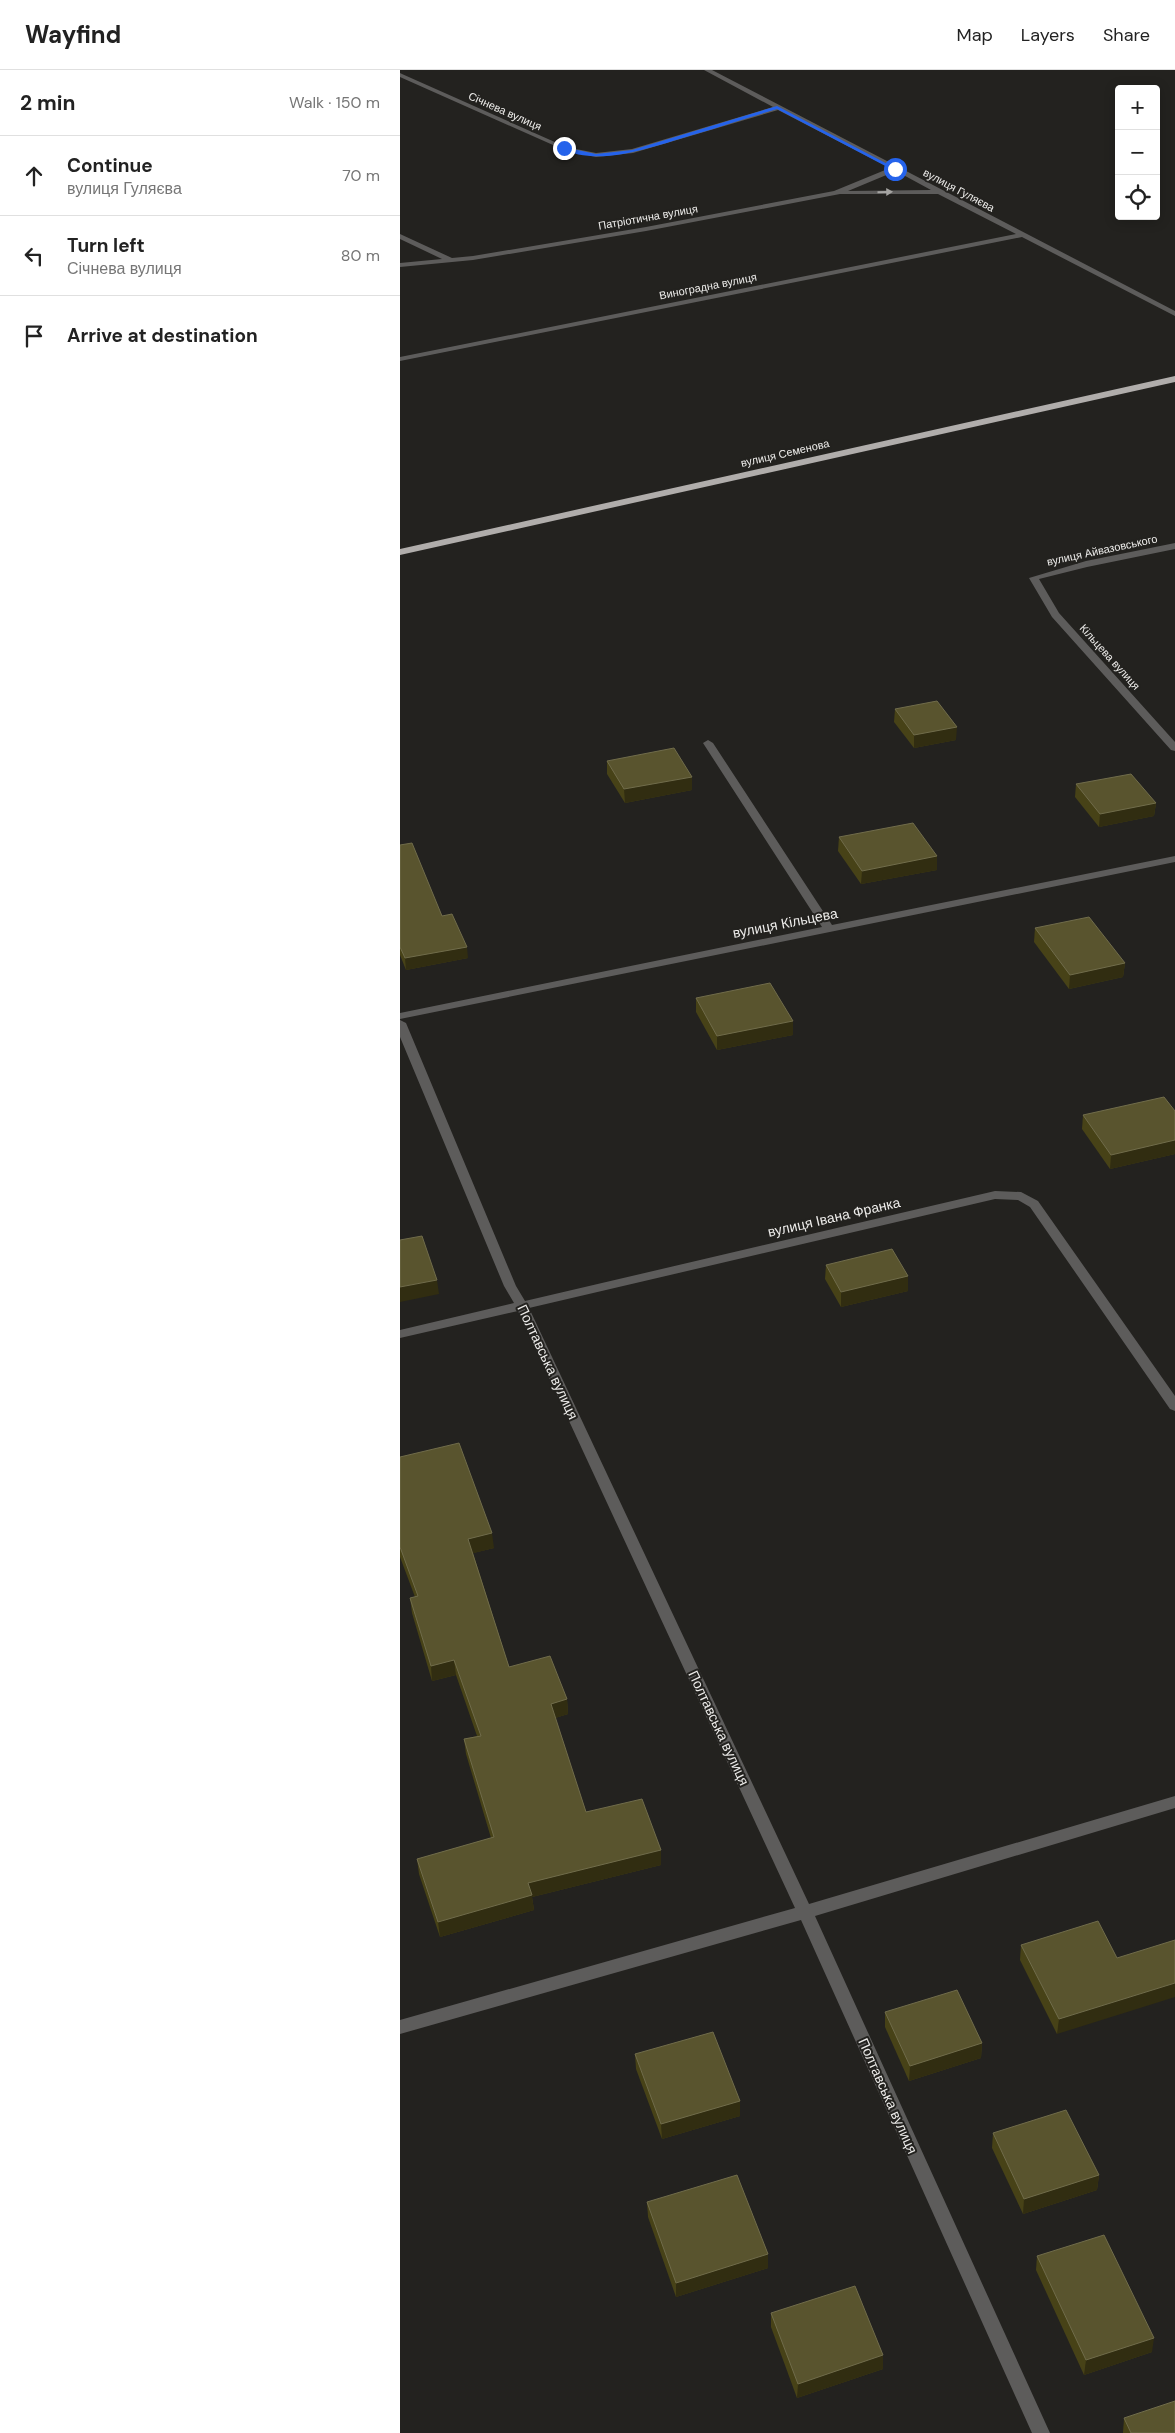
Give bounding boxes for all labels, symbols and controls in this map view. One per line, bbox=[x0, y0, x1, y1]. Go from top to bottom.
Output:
text: Wayfind bbox=[25, 19, 121, 50]
text: Map bbox=[957, 23, 993, 47]
text: Layers bbox=[1021, 23, 1075, 47]
text: Share bbox=[1103, 23, 1150, 47]
map controls bbox=[1115, 85, 1160, 220]
button: + bbox=[1115, 85, 1160, 130]
text: 2 min bbox=[20, 89, 76, 117]
street label: Січнева вулиця bbox=[466, 89, 544, 133]
text: Walk · 150 m bbox=[289, 92, 380, 113]
button: − bbox=[1115, 130, 1160, 175]
route end bbox=[553, 137, 576, 160]
text: Continue bbox=[67, 153, 153, 178]
route start bbox=[884, 158, 907, 181]
icon: ahead bbox=[20, 162, 48, 190]
text: 70 m bbox=[342, 165, 380, 186]
street label: вулиця Гуляєва bbox=[921, 165, 998, 215]
button: locate bbox=[1115, 175, 1160, 220]
text: вулиця Гуляєва bbox=[67, 178, 182, 199]
one-way arrow bbox=[877, 188, 893, 196]
street label: Патріотична вулиця bbox=[597, 201, 699, 233]
text: Turn left bbox=[67, 233, 145, 258]
icon: left bbox=[20, 242, 48, 270]
text: 80 m bbox=[341, 245, 380, 266]
text: Січнева вулиця bbox=[67, 258, 182, 279]
street label: Виноградна вулиця bbox=[658, 270, 758, 302]
icon: arrive bbox=[20, 322, 48, 350]
text: Arrive at destination bbox=[67, 323, 258, 348]
street label: вулиця Семенова bbox=[739, 436, 831, 470]
street label: вулиця Айвазовського bbox=[1045, 531, 1159, 569]
street label: Кільцева вулиця bbox=[1077, 621, 1143, 693]
street label: вулиця Кільцева bbox=[731, 904, 839, 942]
street label: вулиця Івана Франка bbox=[766, 1193, 902, 1241]
street label: Полтавська вулиця bbox=[513, 1302, 583, 1422]
street label: Полтавська вулиця bbox=[684, 1668, 754, 1788]
street label: Полтавська вулиця bbox=[854, 2035, 922, 2157]

